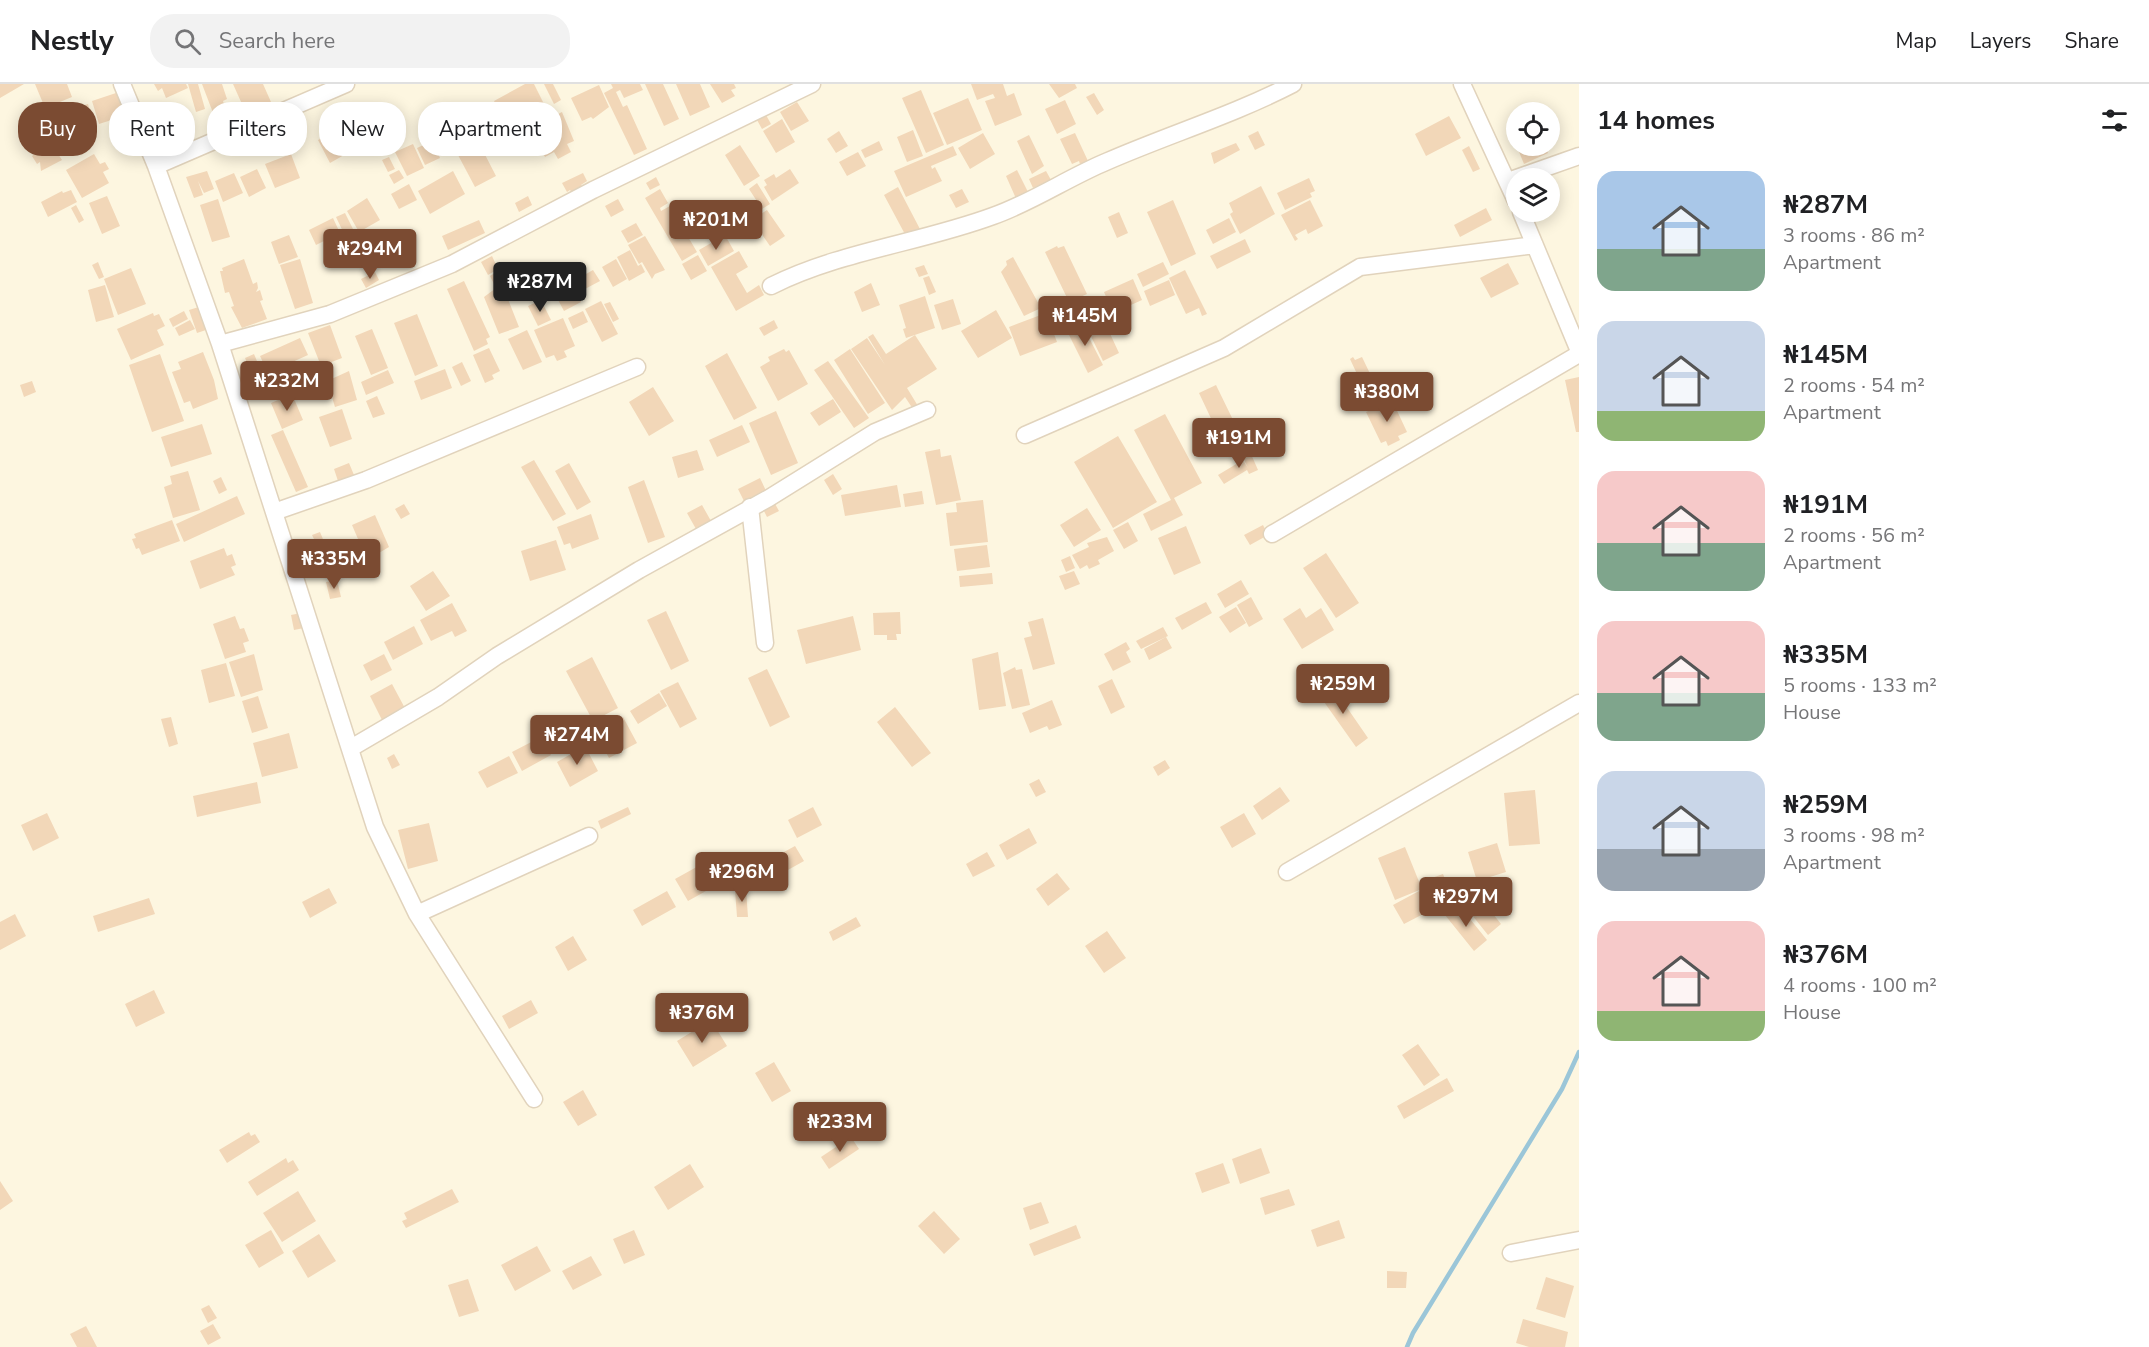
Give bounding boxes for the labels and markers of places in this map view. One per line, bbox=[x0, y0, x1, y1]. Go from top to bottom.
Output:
pin: ₦201M bbox=[674, 200, 758, 251]
pin: ₦294M bbox=[328, 229, 412, 280]
pin: ₦287M bbox=[498, 262, 582, 313]
pin: ₦145M bbox=[1043, 296, 1127, 347]
pin: ₦232M bbox=[245, 361, 329, 412]
pin: ₦380M bbox=[1345, 372, 1429, 423]
pin: ₦191M bbox=[1197, 418, 1281, 469]
pin: ₦335M bbox=[292, 539, 376, 590]
pin: ₦259M bbox=[1301, 664, 1385, 715]
pin: ₦274M bbox=[535, 715, 619, 766]
pin: ₦296M bbox=[700, 852, 784, 903]
pin: ₦297M bbox=[1424, 877, 1508, 928]
pin: ₦376M bbox=[660, 993, 744, 1044]
pin: ₦233M bbox=[798, 1102, 882, 1153]

